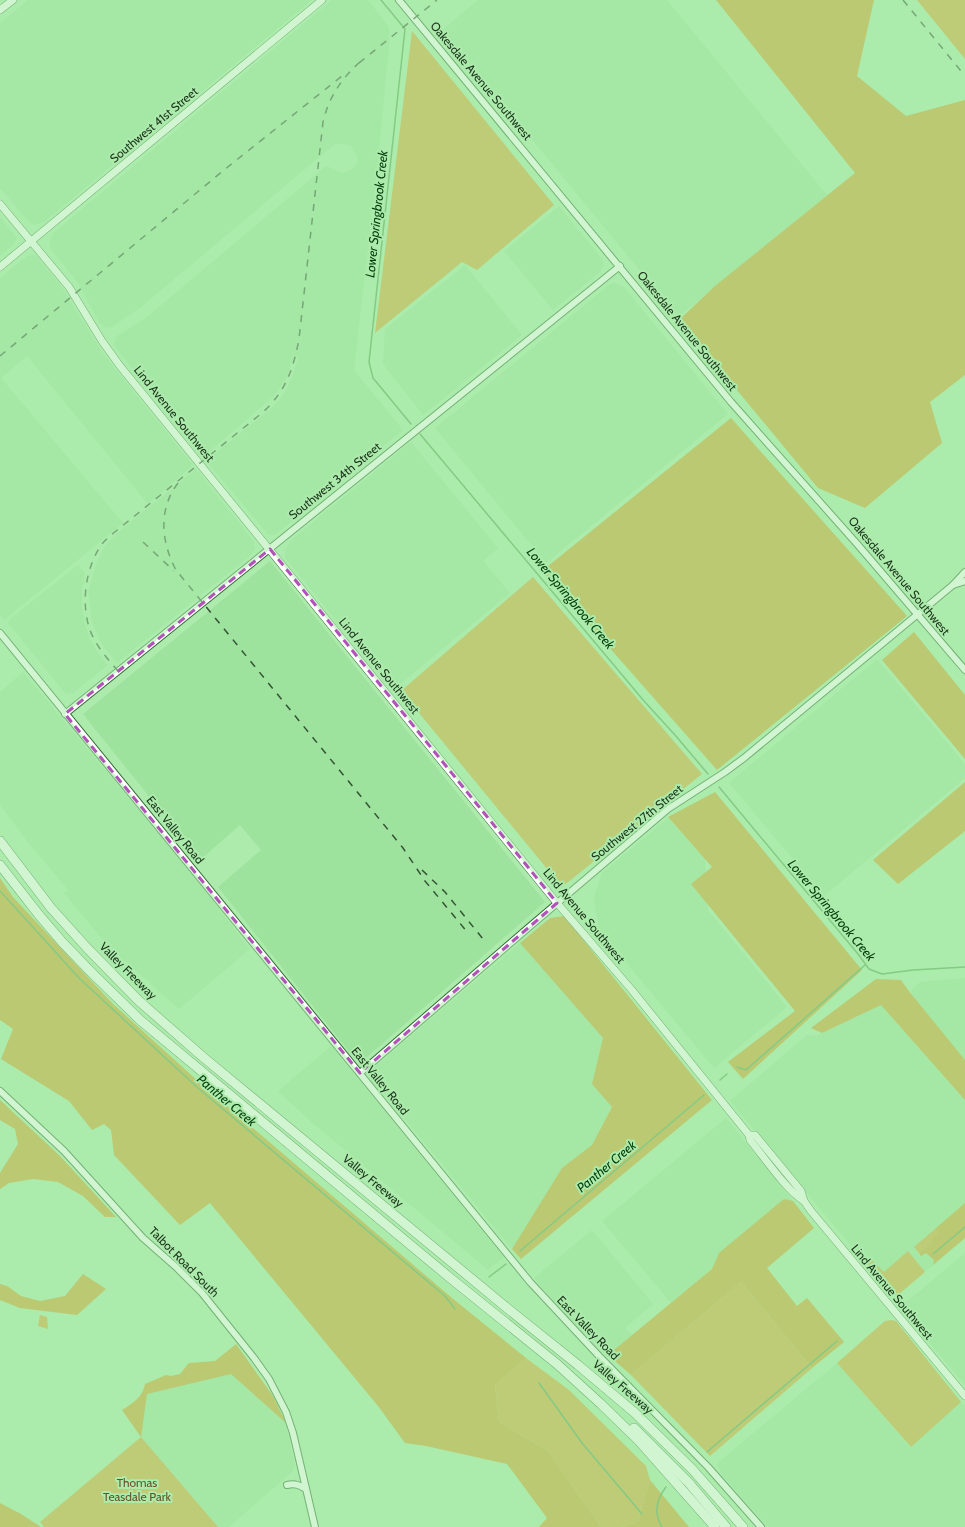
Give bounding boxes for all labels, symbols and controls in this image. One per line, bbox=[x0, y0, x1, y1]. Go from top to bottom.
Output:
street label: Oakesdale Avenue Southwest bbox=[427, 18, 535, 143]
street label: Southwest 41st Street bbox=[107, 83, 201, 166]
water label: Lower Springbrook Creek bbox=[361, 149, 391, 278]
street label: Oakesdale Avenue Southwest bbox=[634, 268, 740, 394]
street label: Lind Avenue Southwest bbox=[131, 363, 218, 465]
street label: Southwest 34th Street bbox=[286, 439, 384, 522]
street label: Oakesdale Avenue Southwest bbox=[845, 513, 953, 638]
water label: Lower Springbrook Creek bbox=[524, 544, 618, 652]
street label: Lind Avenue Southwest bbox=[336, 615, 423, 717]
street label: Southwest 27th Street bbox=[588, 781, 685, 864]
street label: East Valley Road bbox=[143, 793, 207, 867]
water label: Lower Springbrook Creek bbox=[785, 856, 879, 964]
street label: Lind Avenue Southwest bbox=[540, 865, 629, 966]
street label: Valley Freeway bbox=[97, 939, 160, 1002]
street label: East Valley Road bbox=[348, 1044, 412, 1118]
water label: Panther Creek bbox=[194, 1071, 260, 1130]
water label: Panther Creek bbox=[573, 1136, 639, 1195]
street label: Valley Freeway bbox=[340, 1151, 407, 1210]
street label: Talbot Road South bbox=[146, 1223, 223, 1300]
street label: Lind Avenue Southwest bbox=[848, 1241, 937, 1342]
street label: East Valley Road bbox=[554, 1293, 623, 1363]
street label: Valley Freeway bbox=[590, 1356, 657, 1417]
park label: Thomas Teasdale Park bbox=[103, 1475, 172, 1504]

